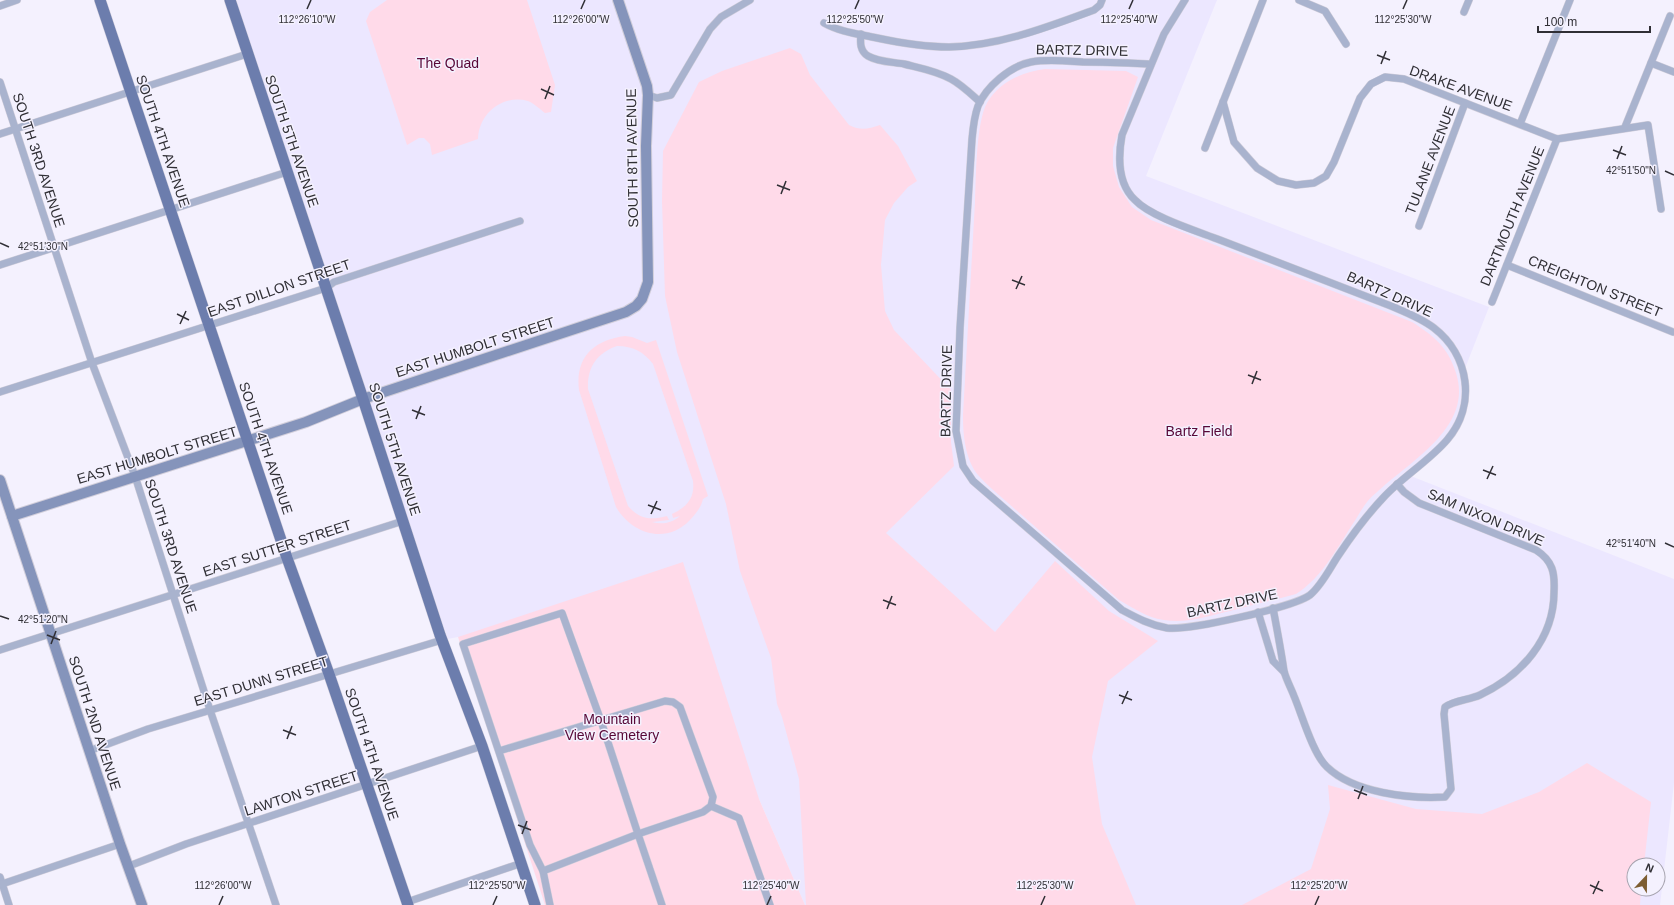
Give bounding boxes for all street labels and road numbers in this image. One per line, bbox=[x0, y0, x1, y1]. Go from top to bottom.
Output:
street label: BARTZ DRIVE bbox=[1036, 41, 1128, 59]
street label: DRAKE AVENUE bbox=[1408, 62, 1514, 114]
street label: SOUTH 4TH AVENUE bbox=[133, 73, 193, 209]
street label: SOUTH 5TH AVENUE bbox=[262, 73, 322, 209]
street label: SOUTH 8TH AVENUE bbox=[623, 88, 641, 228]
street label: SOUTH 3RD AVENUE bbox=[10, 91, 68, 229]
street label: TULANE AVENUE bbox=[1402, 104, 1458, 216]
street label: DARTMOUTH AVENUE bbox=[1477, 144, 1547, 288]
street label: CREIGHTON STREET bbox=[1526, 252, 1665, 320]
street label: EAST DILLON STREET bbox=[206, 256, 353, 320]
street label: BARTZ DRIVE bbox=[1345, 268, 1435, 320]
street label: EAST HUMBOLT STREET bbox=[393, 314, 557, 380]
street label: BARTZ DRIVE bbox=[937, 345, 955, 437]
street label: SOUTH 4TH AVENUE bbox=[236, 380, 296, 516]
street label: SOUTH 5TH AVENUE bbox=[366, 380, 424, 518]
street label: EAST HUMBOLT STREET bbox=[75, 423, 239, 487]
street label: SOUTH 3RD AVENUE bbox=[142, 477, 200, 615]
street label: SAM NIXON DRIVE bbox=[1425, 485, 1547, 549]
street label: EAST SUTTER STREET bbox=[201, 516, 354, 580]
street label: BARTZ DRIVE bbox=[1185, 586, 1279, 620]
street label: EAST DUNN STREET bbox=[192, 653, 331, 709]
street label: SOUTH 2ND AVENUE bbox=[66, 654, 124, 792]
street label: SOUTH 4TH AVENUE bbox=[342, 686, 402, 822]
street label: LAWTON STREET bbox=[242, 767, 360, 819]

